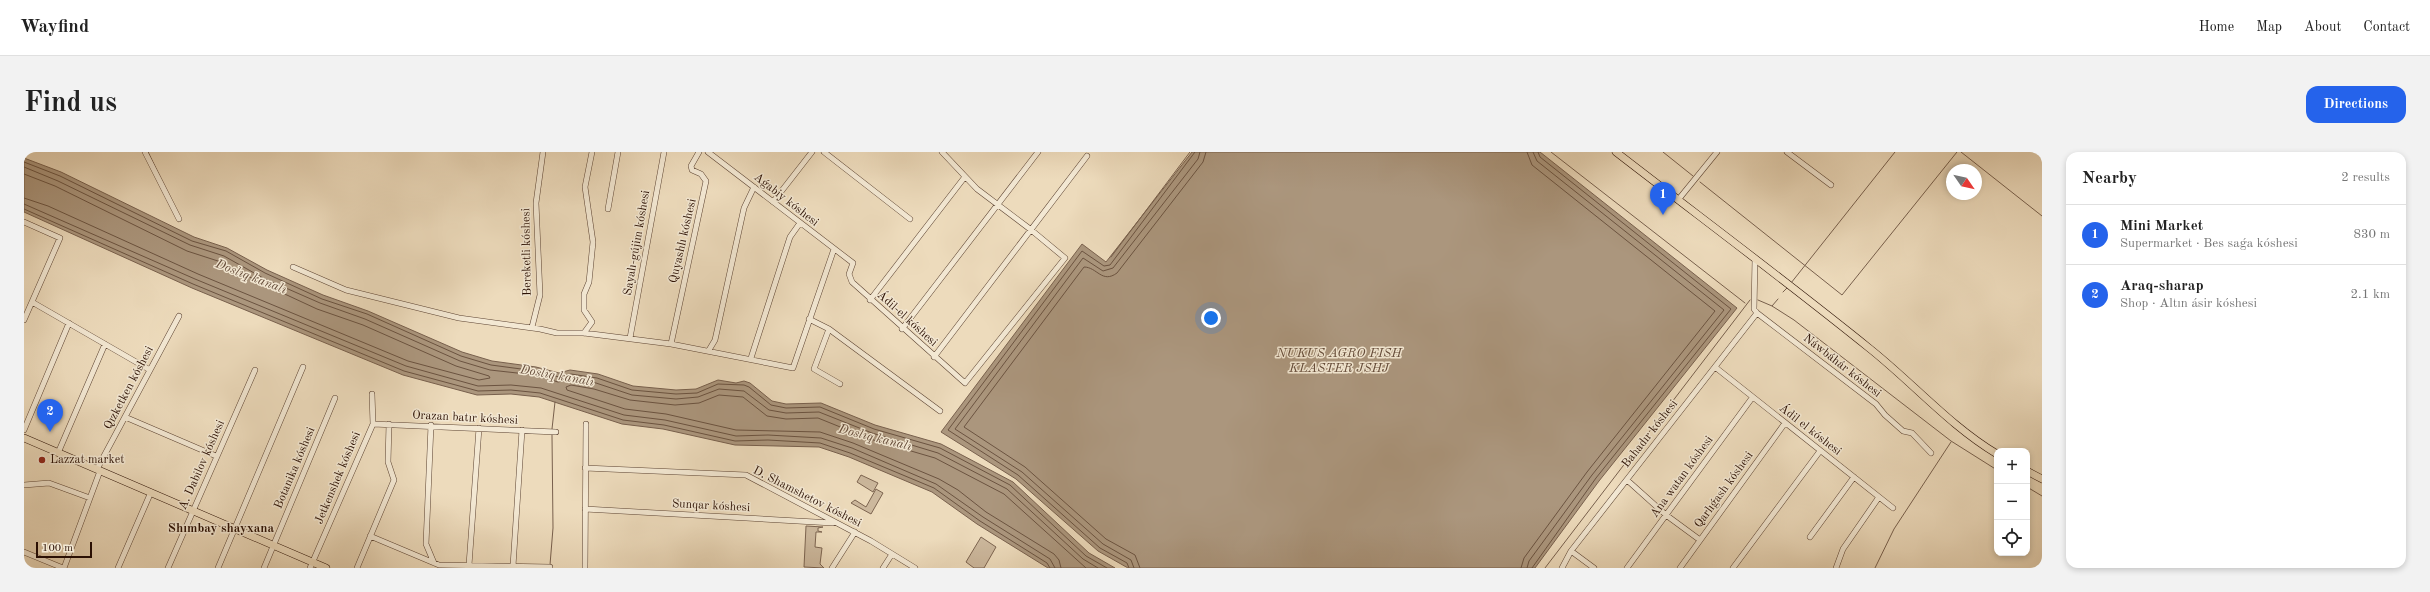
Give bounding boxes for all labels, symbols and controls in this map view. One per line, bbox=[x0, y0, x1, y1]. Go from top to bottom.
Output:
text: Wayfind bbox=[20, 18, 89, 37]
text: Home bbox=[2199, 20, 2234, 34]
text: Map bbox=[2256, 20, 2282, 34]
text: About bbox=[2304, 20, 2341, 34]
text: Contact bbox=[2363, 20, 2410, 34]
button: Directions bbox=[2306, 86, 2406, 123]
text: Find us bbox=[24, 90, 117, 118]
north arrow bbox=[1946, 164, 1982, 200]
text: Nearby bbox=[2082, 170, 2137, 187]
street label: Aǵabiy kóshesi bbox=[751, 171, 821, 229]
text: 2 results bbox=[2341, 171, 2390, 184]
pin: 1 bbox=[1650, 182, 1676, 215]
street label: Sayalı-gújim kóshesi bbox=[622, 189, 652, 297]
street label: Quyashlı kóshesi bbox=[667, 198, 699, 284]
street label: Bereketli kóshesi bbox=[520, 208, 534, 296]
text: Mini Market bbox=[2120, 219, 2203, 234]
text: 1 bbox=[2091, 228, 2099, 241]
text: 830 m bbox=[2353, 228, 2390, 241]
text: Supermarket · Bes saǵa kóshesi bbox=[2120, 237, 2298, 250]
water label: Doslıq kanalı bbox=[213, 257, 289, 297]
text: Araq-sharap bbox=[2120, 279, 2204, 294]
street label: Ádil-el kóshesi bbox=[875, 287, 941, 349]
text: 2 bbox=[2091, 288, 2099, 301]
text: 2.1 km bbox=[2351, 288, 2390, 301]
text: Shop · Altın ásir kóshesi bbox=[2120, 297, 2257, 310]
your location bbox=[1201, 308, 1221, 328]
street label: Náwbáhár kóshesi bbox=[1801, 332, 1883, 400]
street label: Qızketken kóshesi bbox=[102, 344, 156, 432]
water label: NUKUS AGRO FISH KLASTER JSHJ bbox=[1275, 347, 1403, 375]
water label: Doslıq kanalı bbox=[518, 363, 596, 389]
street label: Bahadır kóshesi bbox=[1620, 398, 1680, 470]
pin: 2 bbox=[37, 399, 63, 432]
street label: Ádil el kóshesi bbox=[1777, 400, 1845, 458]
street label: Orazan batır kóshesi bbox=[412, 409, 518, 427]
street label: A. Dabilov kóshesi bbox=[177, 418, 227, 512]
water label: Doslıq kanalı bbox=[836, 422, 914, 454]
street label: Botanika kóshesi bbox=[272, 425, 318, 511]
street label: Jetkenshek kóshesi bbox=[313, 430, 363, 526]
street label: Ana watan kóshesi bbox=[1648, 434, 1716, 520]
map controls bbox=[1994, 448, 2030, 556]
button: + bbox=[1994, 448, 2030, 484]
street label: Qarlıǵash kóshesi bbox=[1692, 450, 1756, 530]
place label: Lazzat market bbox=[50, 454, 124, 466]
marker: Lazzat market bbox=[37, 455, 47, 465]
street label: D. Shamshetov kóshesi bbox=[751, 464, 863, 530]
button: − bbox=[1994, 484, 2030, 520]
street label: Sunqar kóshesi bbox=[672, 498, 750, 514]
button: locate bbox=[1994, 520, 2030, 556]
district label: Shımbay shayxana bbox=[168, 522, 275, 535]
scale bar bbox=[36, 540, 92, 559]
text: 100 m bbox=[42, 543, 73, 554]

